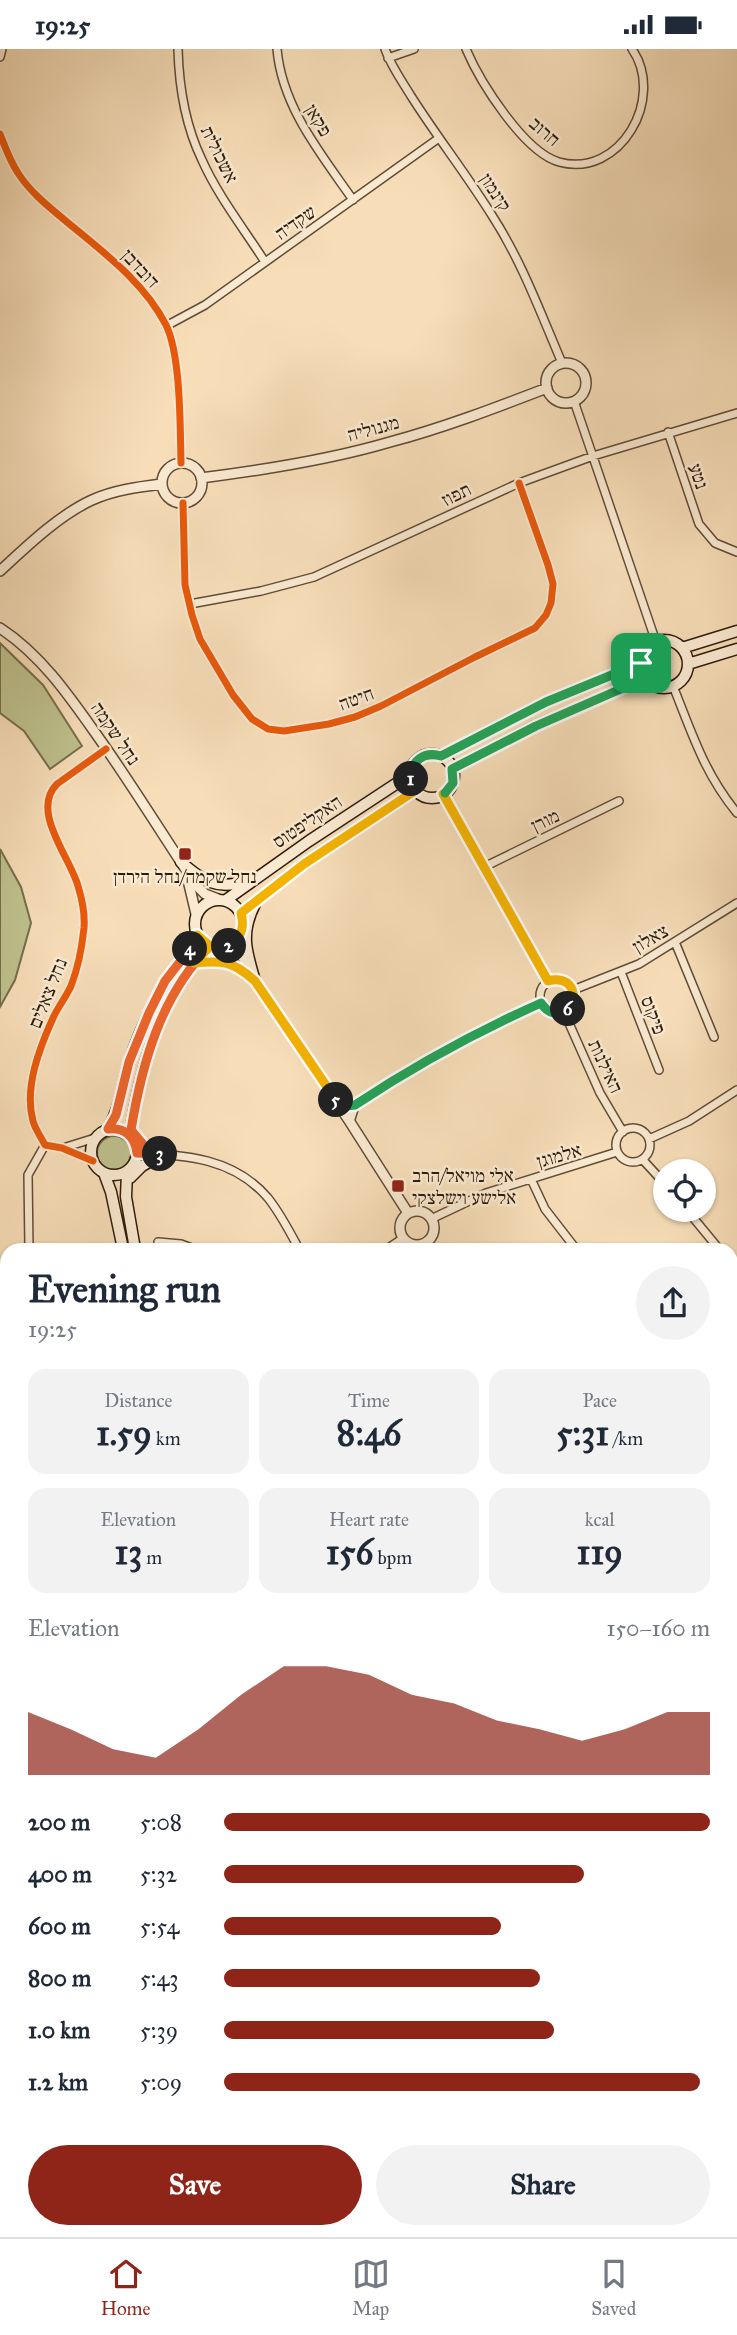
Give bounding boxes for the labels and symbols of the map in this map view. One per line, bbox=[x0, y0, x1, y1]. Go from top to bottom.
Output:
street label: פקאן bbox=[300, 100, 337, 141]
street label: חרוב bbox=[524, 112, 565, 151]
street label: אשכולית bbox=[196, 122, 243, 187]
street label: קינמון bbox=[475, 169, 516, 216]
street label: שקדיה bbox=[270, 200, 320, 245]
street label: דובדבן bbox=[117, 244, 164, 293]
street label: מגנוליה bbox=[345, 411, 402, 446]
street label: נטע bbox=[684, 460, 714, 492]
street label: תפוז bbox=[438, 477, 475, 511]
pin bbox=[611, 633, 671, 693]
street label: חיטה bbox=[335, 682, 377, 715]
street label: נחל שקמה bbox=[86, 697, 145, 769]
pin: 1 bbox=[394, 761, 428, 797]
street label: האקליפטוס bbox=[268, 790, 346, 853]
street label: מורן bbox=[527, 804, 563, 837]
marker: נחל שקמה/נחל הירדן bbox=[177, 846, 193, 862]
place label: נחל שקמה/נחל הירדן bbox=[113, 865, 257, 888]
street label: צאלון bbox=[628, 919, 672, 958]
pin: 2 bbox=[212, 929, 246, 963]
pin: 4 bbox=[172, 932, 208, 967]
street label: נחל צאלים bbox=[23, 955, 72, 1032]
pin: 6 bbox=[550, 991, 586, 1027]
street label: פיקוס bbox=[636, 993, 671, 1038]
street label: האילנות bbox=[583, 1036, 628, 1097]
pin: 5 bbox=[318, 1083, 354, 1117]
pin: 3 bbox=[142, 1137, 178, 1171]
street label: אלמוגן bbox=[534, 1138, 584, 1173]
place label: אלי מויאל/הרב אלישע וישלצקי bbox=[412, 1164, 516, 1209]
marker: אלי מויאל/הרב אלישע וישלצקי bbox=[390, 1178, 406, 1194]

